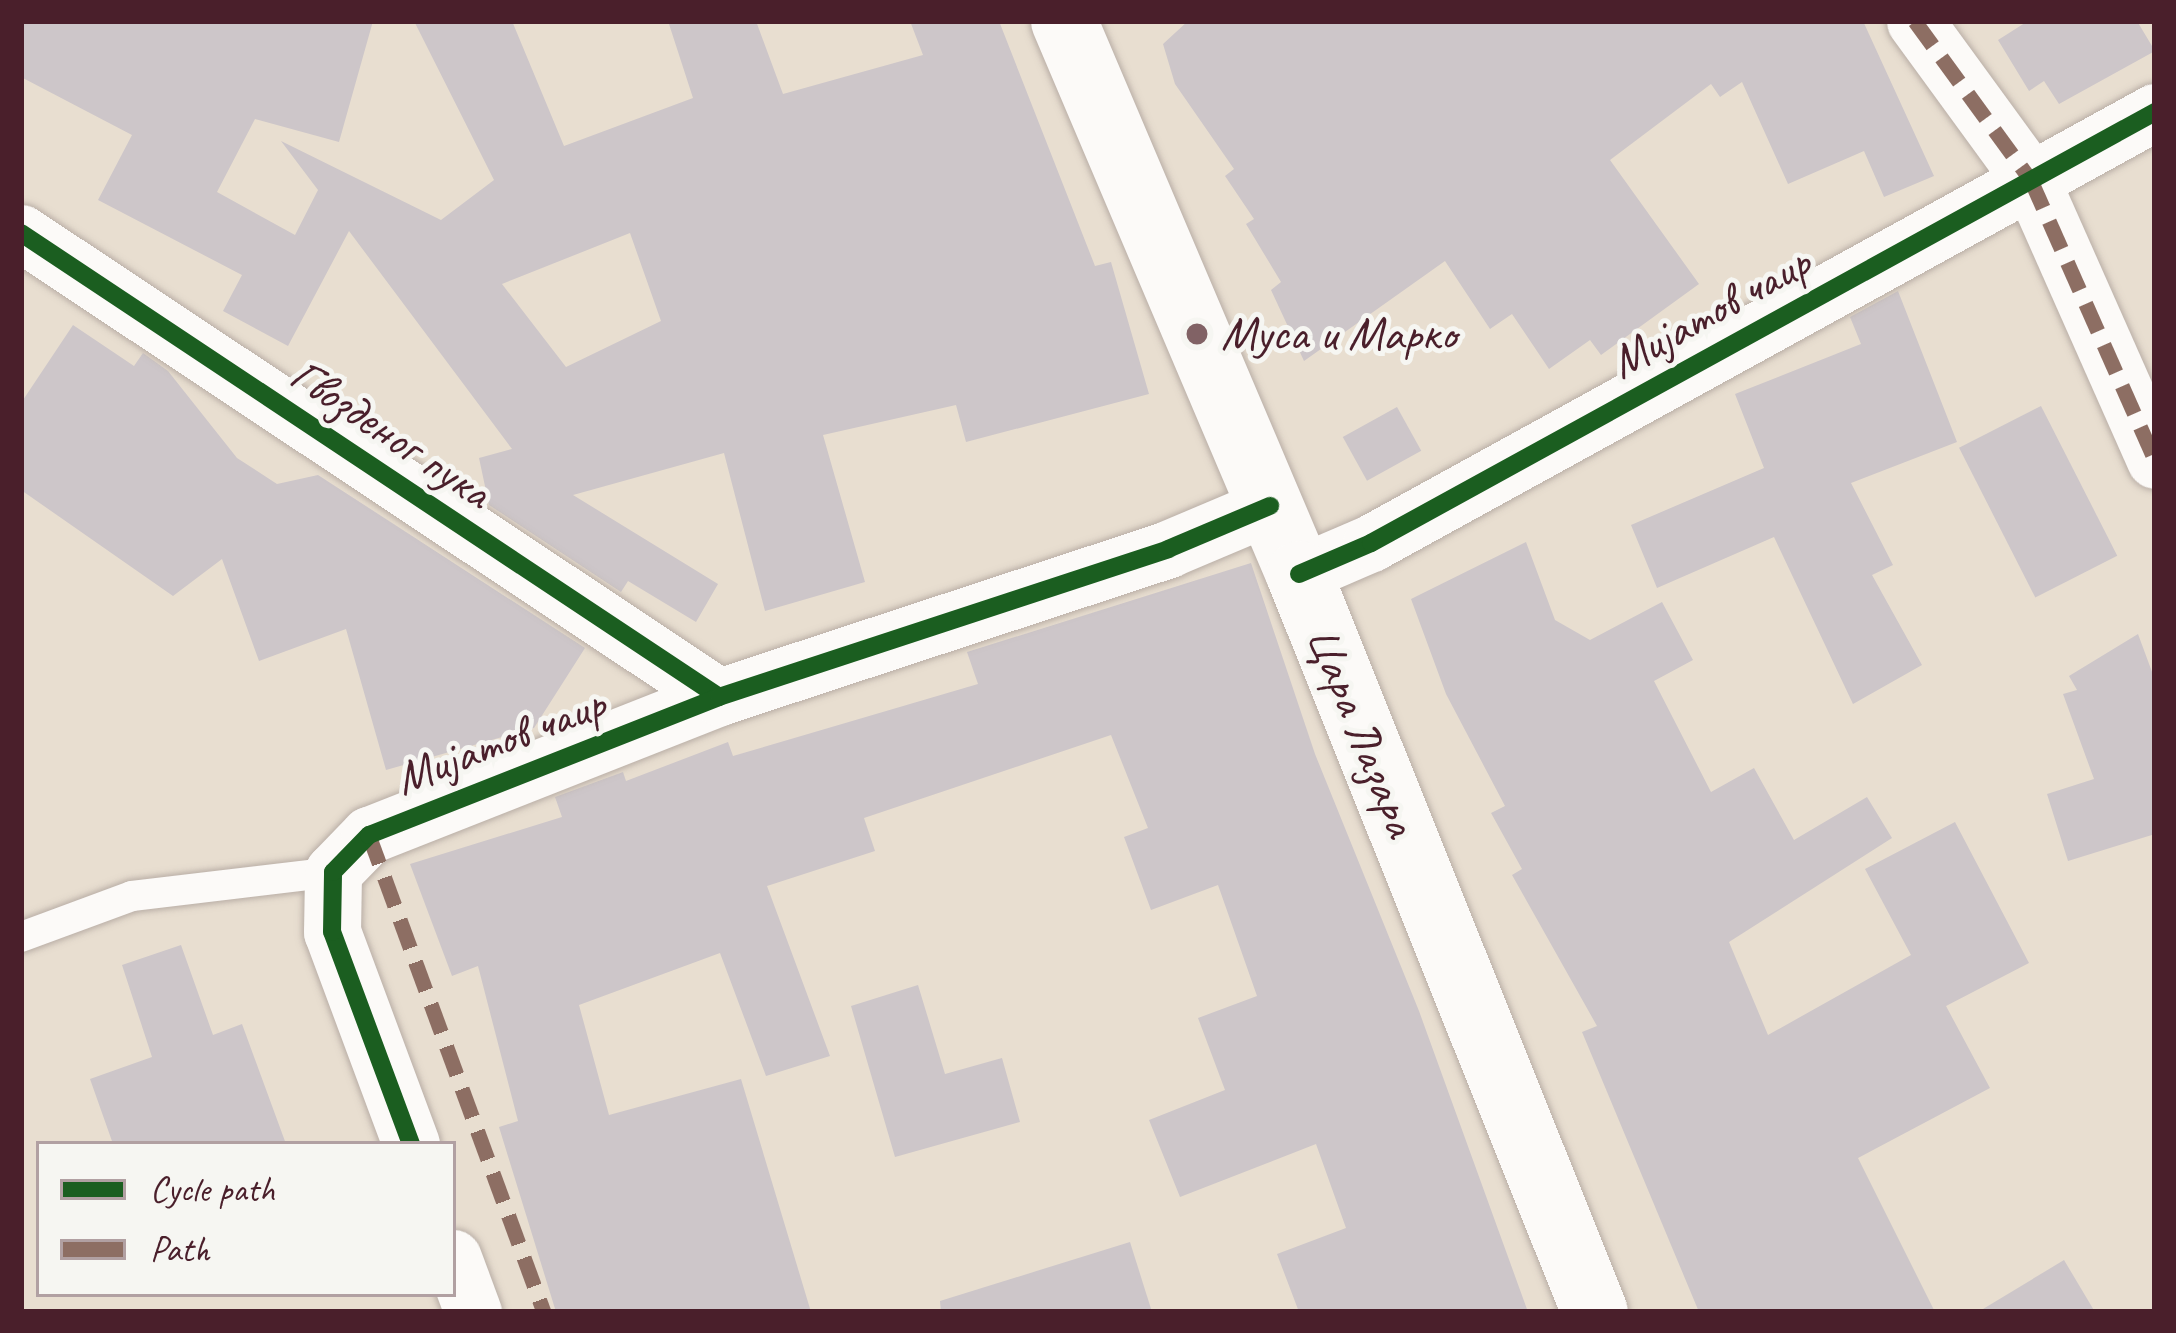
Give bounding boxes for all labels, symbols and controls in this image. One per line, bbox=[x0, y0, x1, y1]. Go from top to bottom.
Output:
street label: Мијатов чаир bbox=[1597, 232, 1823, 392]
place label: Муса и Марко bbox=[1221, 305, 1457, 363]
marker: Муса и Марко bbox=[1184, 321, 1210, 347]
street label: Гвозденог пука bbox=[280, 345, 502, 521]
street label: Цара Лазара bbox=[1294, 618, 1430, 844]
street label: Мијатов чаир bbox=[384, 674, 616, 808]
legend bbox=[36, 1141, 456, 1297]
text: Cycle path bbox=[150, 1166, 275, 1212]
text: Path bbox=[150, 1226, 209, 1272]

